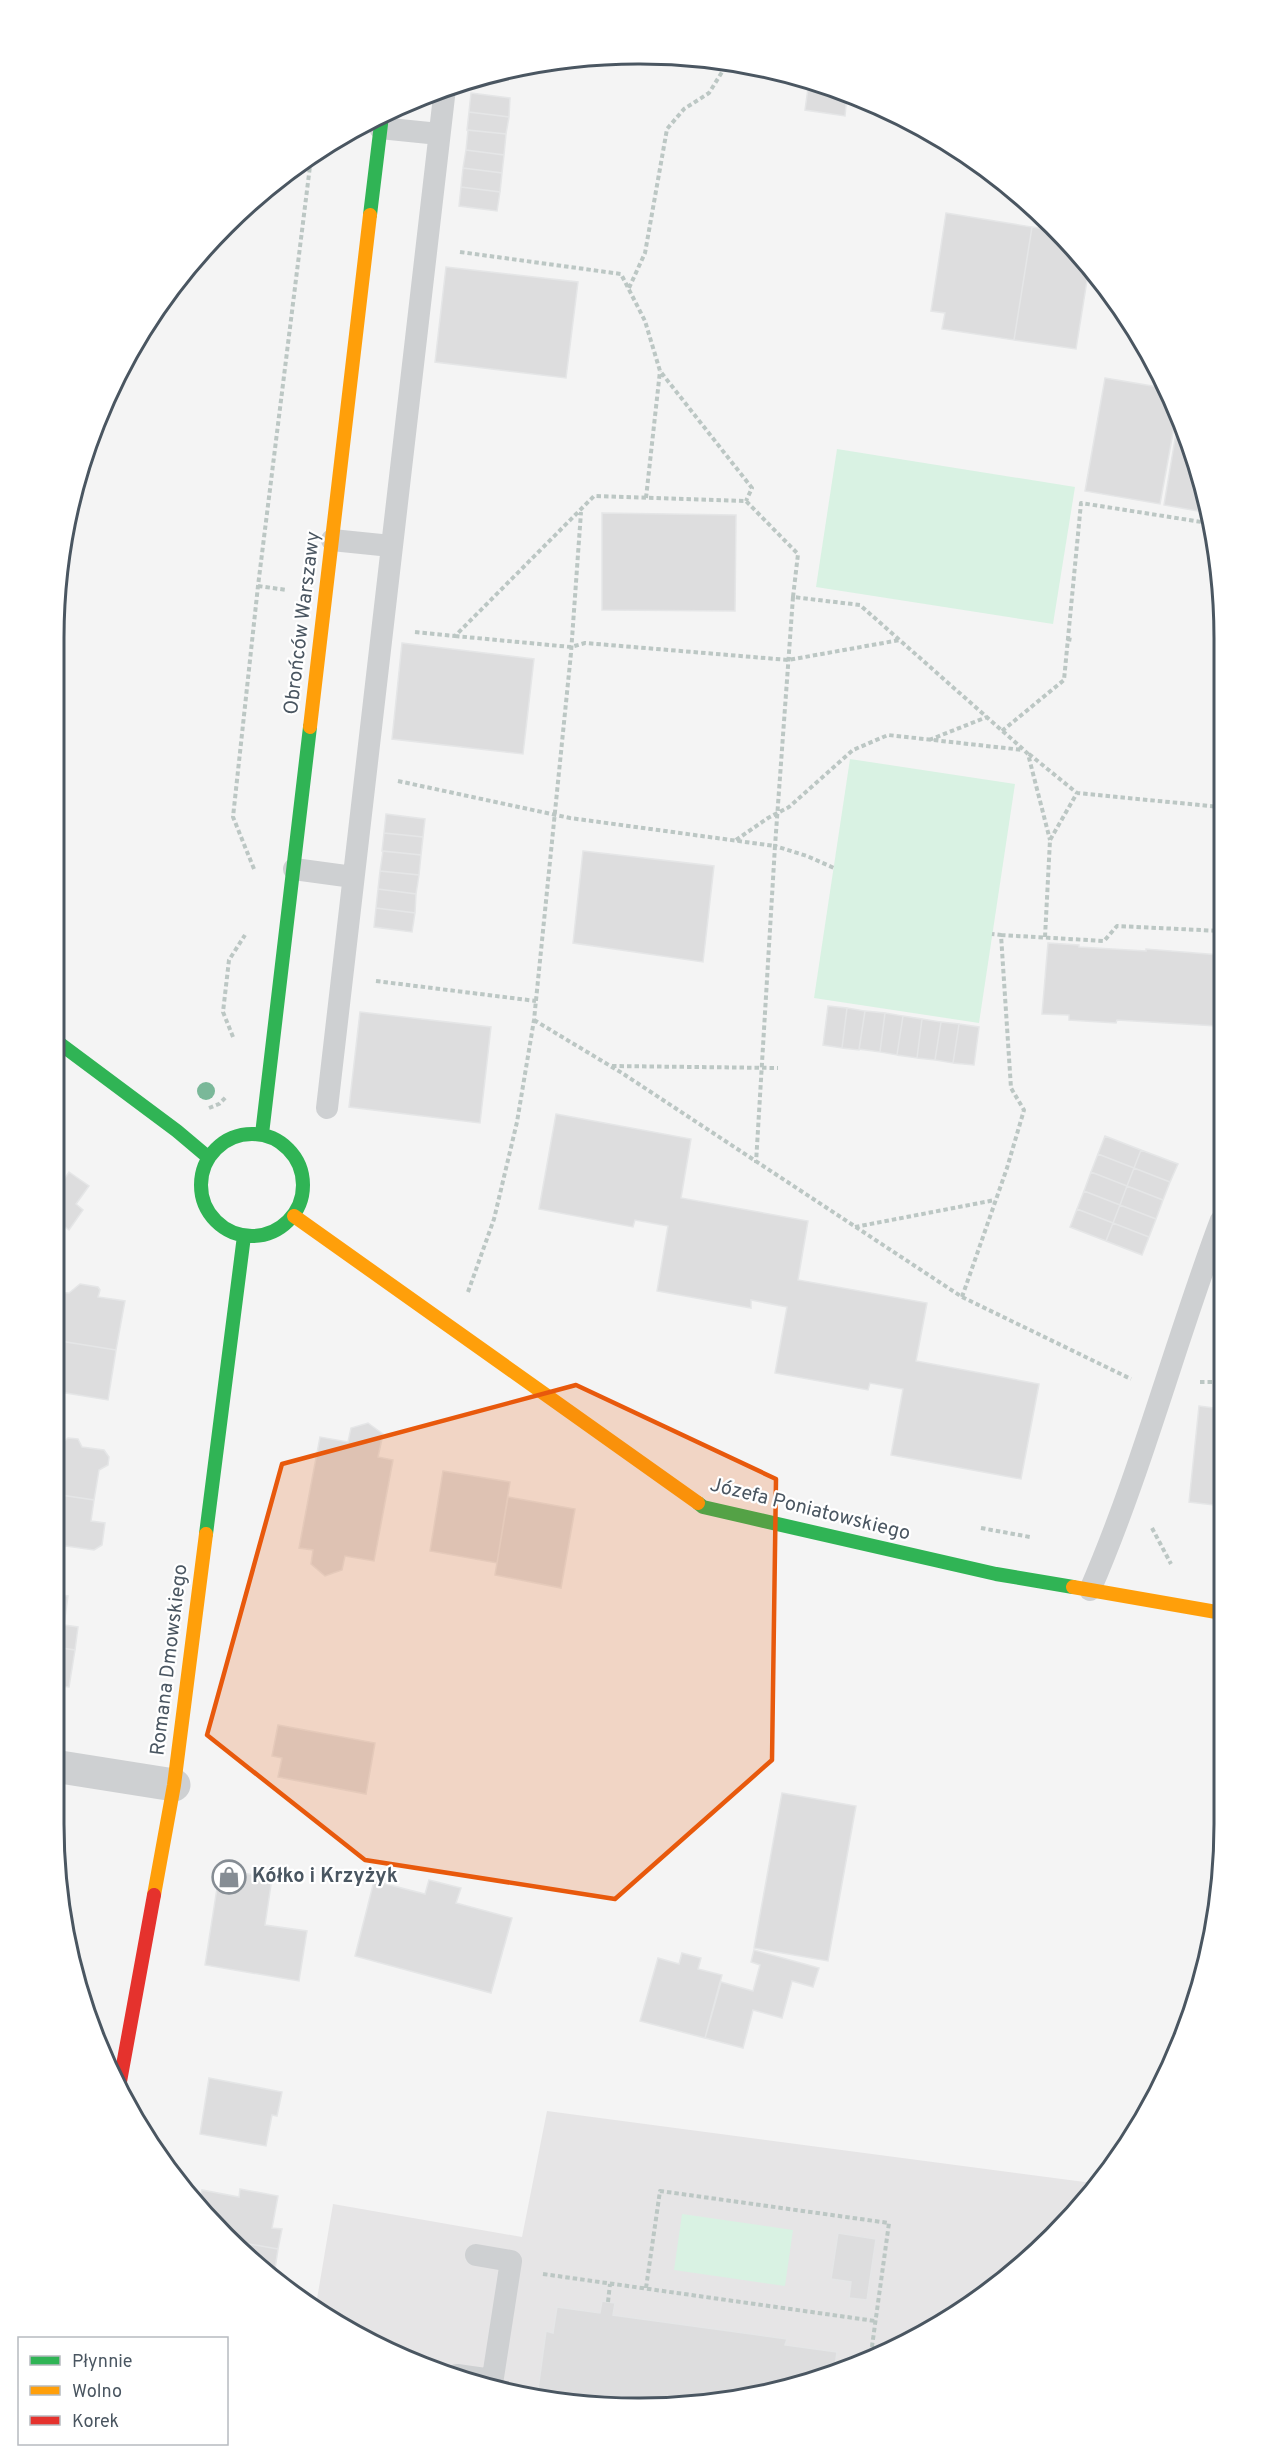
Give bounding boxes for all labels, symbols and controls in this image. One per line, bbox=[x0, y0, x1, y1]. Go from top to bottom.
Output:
street label: Obrońców Warszawy bbox=[279, 530, 327, 716]
street label: Józefa Poniatowskiego bbox=[707, 1473, 913, 1547]
street label: Romana Dmowskiego bbox=[145, 1563, 195, 1757]
shop icon: Kółko i Krzyżyk bbox=[211, 1859, 247, 1895]
place label: Kółko i Krzyżyk bbox=[252, 1864, 398, 1890]
legend bbox=[18, 2337, 228, 2445]
text: Płynnie bbox=[72, 2351, 133, 2374]
text: Wolno bbox=[72, 2381, 122, 2404]
text: Korek bbox=[72, 2411, 119, 2434]

